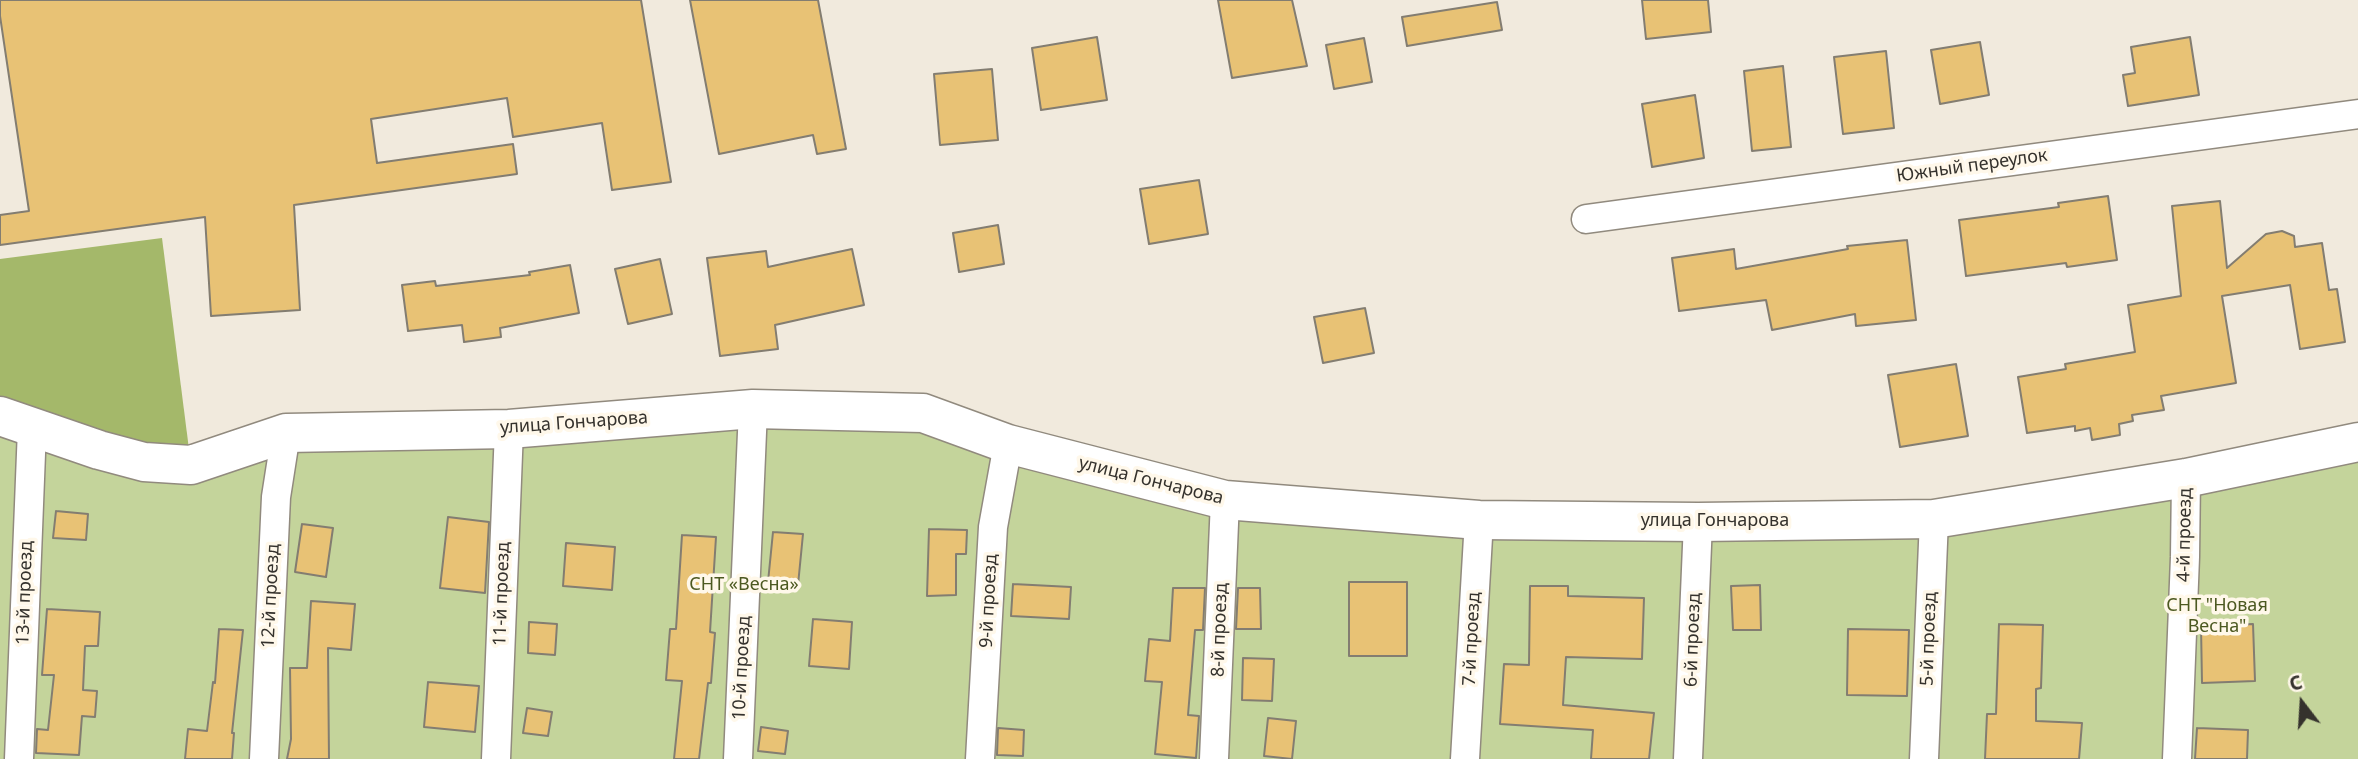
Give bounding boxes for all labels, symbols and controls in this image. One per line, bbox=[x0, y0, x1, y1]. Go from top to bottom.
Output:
street label: Южный переулок bbox=[1895, 145, 2049, 187]
street label: улица Гончарова bbox=[499, 407, 649, 439]
street label: улица Гончарова bbox=[1076, 453, 1226, 509]
street label: 4-й проезд bbox=[2173, 488, 2197, 582]
street label: улица Гончарова bbox=[1641, 510, 1789, 532]
street label: 13-й проезд bbox=[12, 540, 38, 646]
street label: 11-й проезд bbox=[489, 541, 515, 647]
street label: 12-й проезд bbox=[257, 543, 285, 649]
street label: 9-й проезд bbox=[976, 553, 1002, 649]
park label: СНТ «Весна» bbox=[689, 574, 799, 596]
street label: 8-й проезд bbox=[1208, 583, 1232, 677]
street label: 7-й проезд bbox=[1459, 591, 1485, 687]
street label: 5-й проезд bbox=[1917, 592, 1941, 686]
street label: 6-й проезд bbox=[1681, 593, 1705, 687]
park label: СНТ "Новая Весна" bbox=[2166, 595, 2268, 638]
street label: 10-й проезд bbox=[728, 615, 756, 721]
north arrow bbox=[2267, 668, 2337, 738]
text: С bbox=[2286, 669, 2306, 697]

